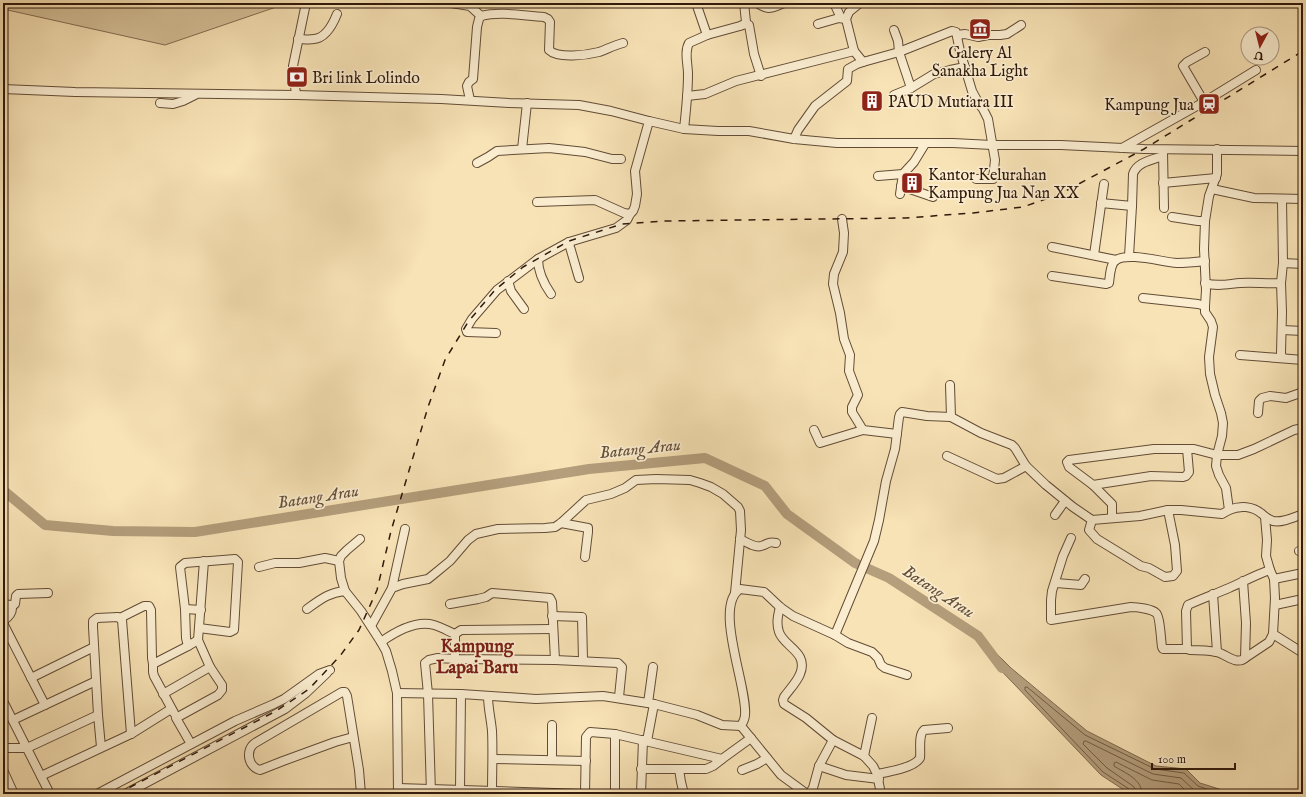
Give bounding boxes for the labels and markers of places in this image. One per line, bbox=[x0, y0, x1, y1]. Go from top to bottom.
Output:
museum icon: Galery Al Sanakha Light bbox=[967, 16, 993, 42]
place label: Galery Al Sanakha Light bbox=[932, 44, 1029, 82]
bank icon: Bri link Lolindo bbox=[284, 64, 310, 90]
place label: Bri link Lolindo bbox=[312, 69, 420, 89]
building icon: PAUD Mutiara III bbox=[859, 88, 885, 114]
station icon: Kampung Jua bbox=[1196, 91, 1222, 117]
place label: PAUD Mutiara III bbox=[888, 93, 1014, 113]
place label: Kampung Jua bbox=[1104, 96, 1194, 116]
place label: Kantor Kelurahan Kampung Jua Nan XX bbox=[928, 166, 1080, 204]
building icon: Kantor Kelurahan Kampung Jua Nan XX bbox=[899, 170, 925, 196]

